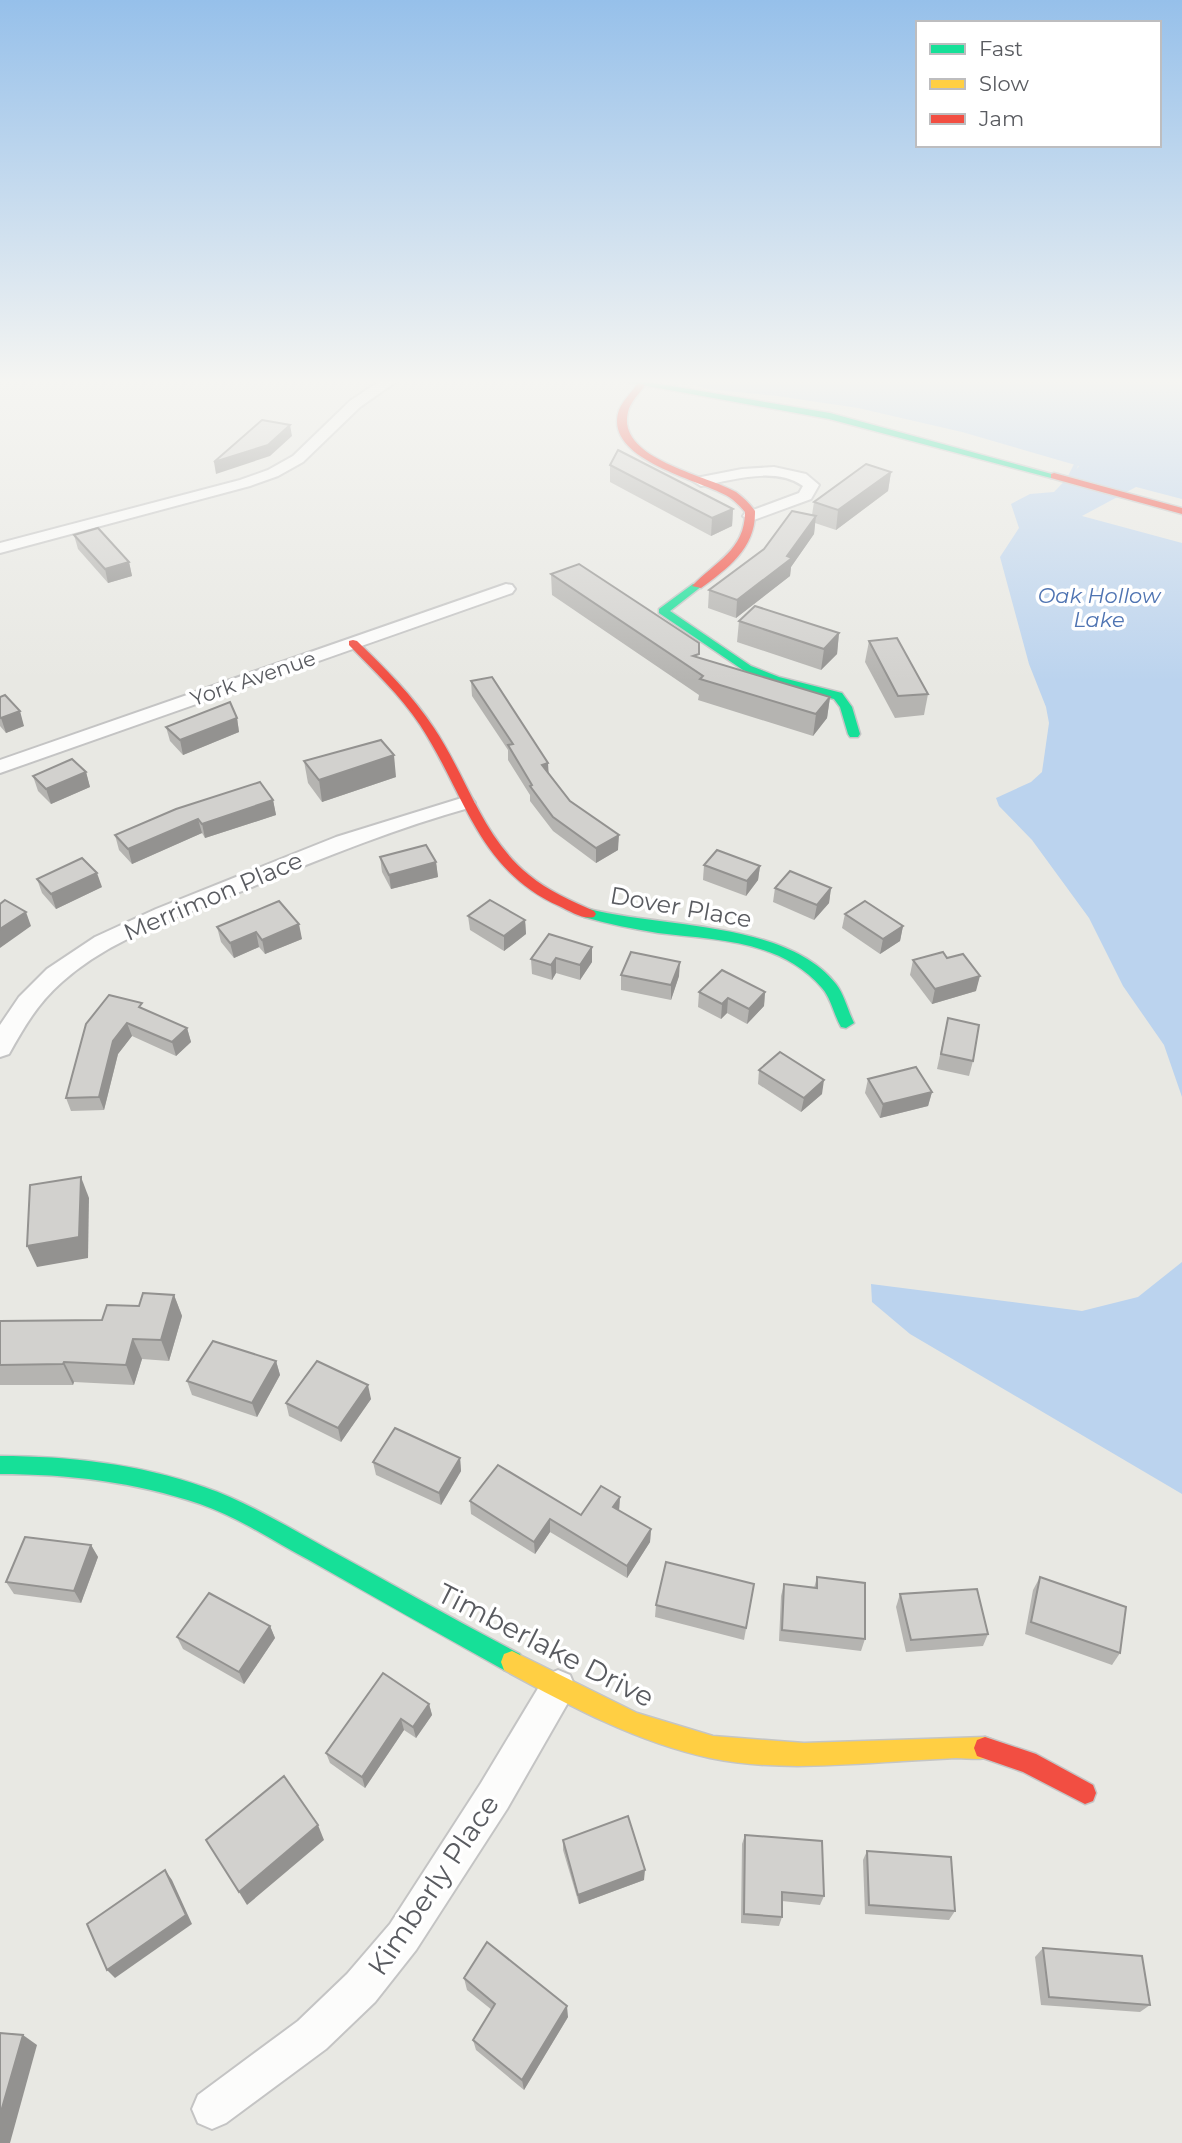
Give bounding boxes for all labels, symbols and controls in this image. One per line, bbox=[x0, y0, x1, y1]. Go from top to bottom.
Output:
legend bbox=[916, 21, 1161, 147]
text: Fast bbox=[979, 36, 1023, 61]
text: Slow bbox=[979, 71, 1029, 96]
text: Jam bbox=[978, 106, 1024, 131]
water label: Oak Hollow Lake bbox=[1038, 583, 1162, 632]
street label: York Avenue bbox=[187, 645, 319, 711]
street label: Merrimon Place bbox=[119, 845, 307, 947]
street label: Dover Place bbox=[608, 880, 754, 934]
street label: Timberlake Drive bbox=[432, 1576, 660, 1714]
street label: Kimberly Place bbox=[360, 1788, 506, 1982]

